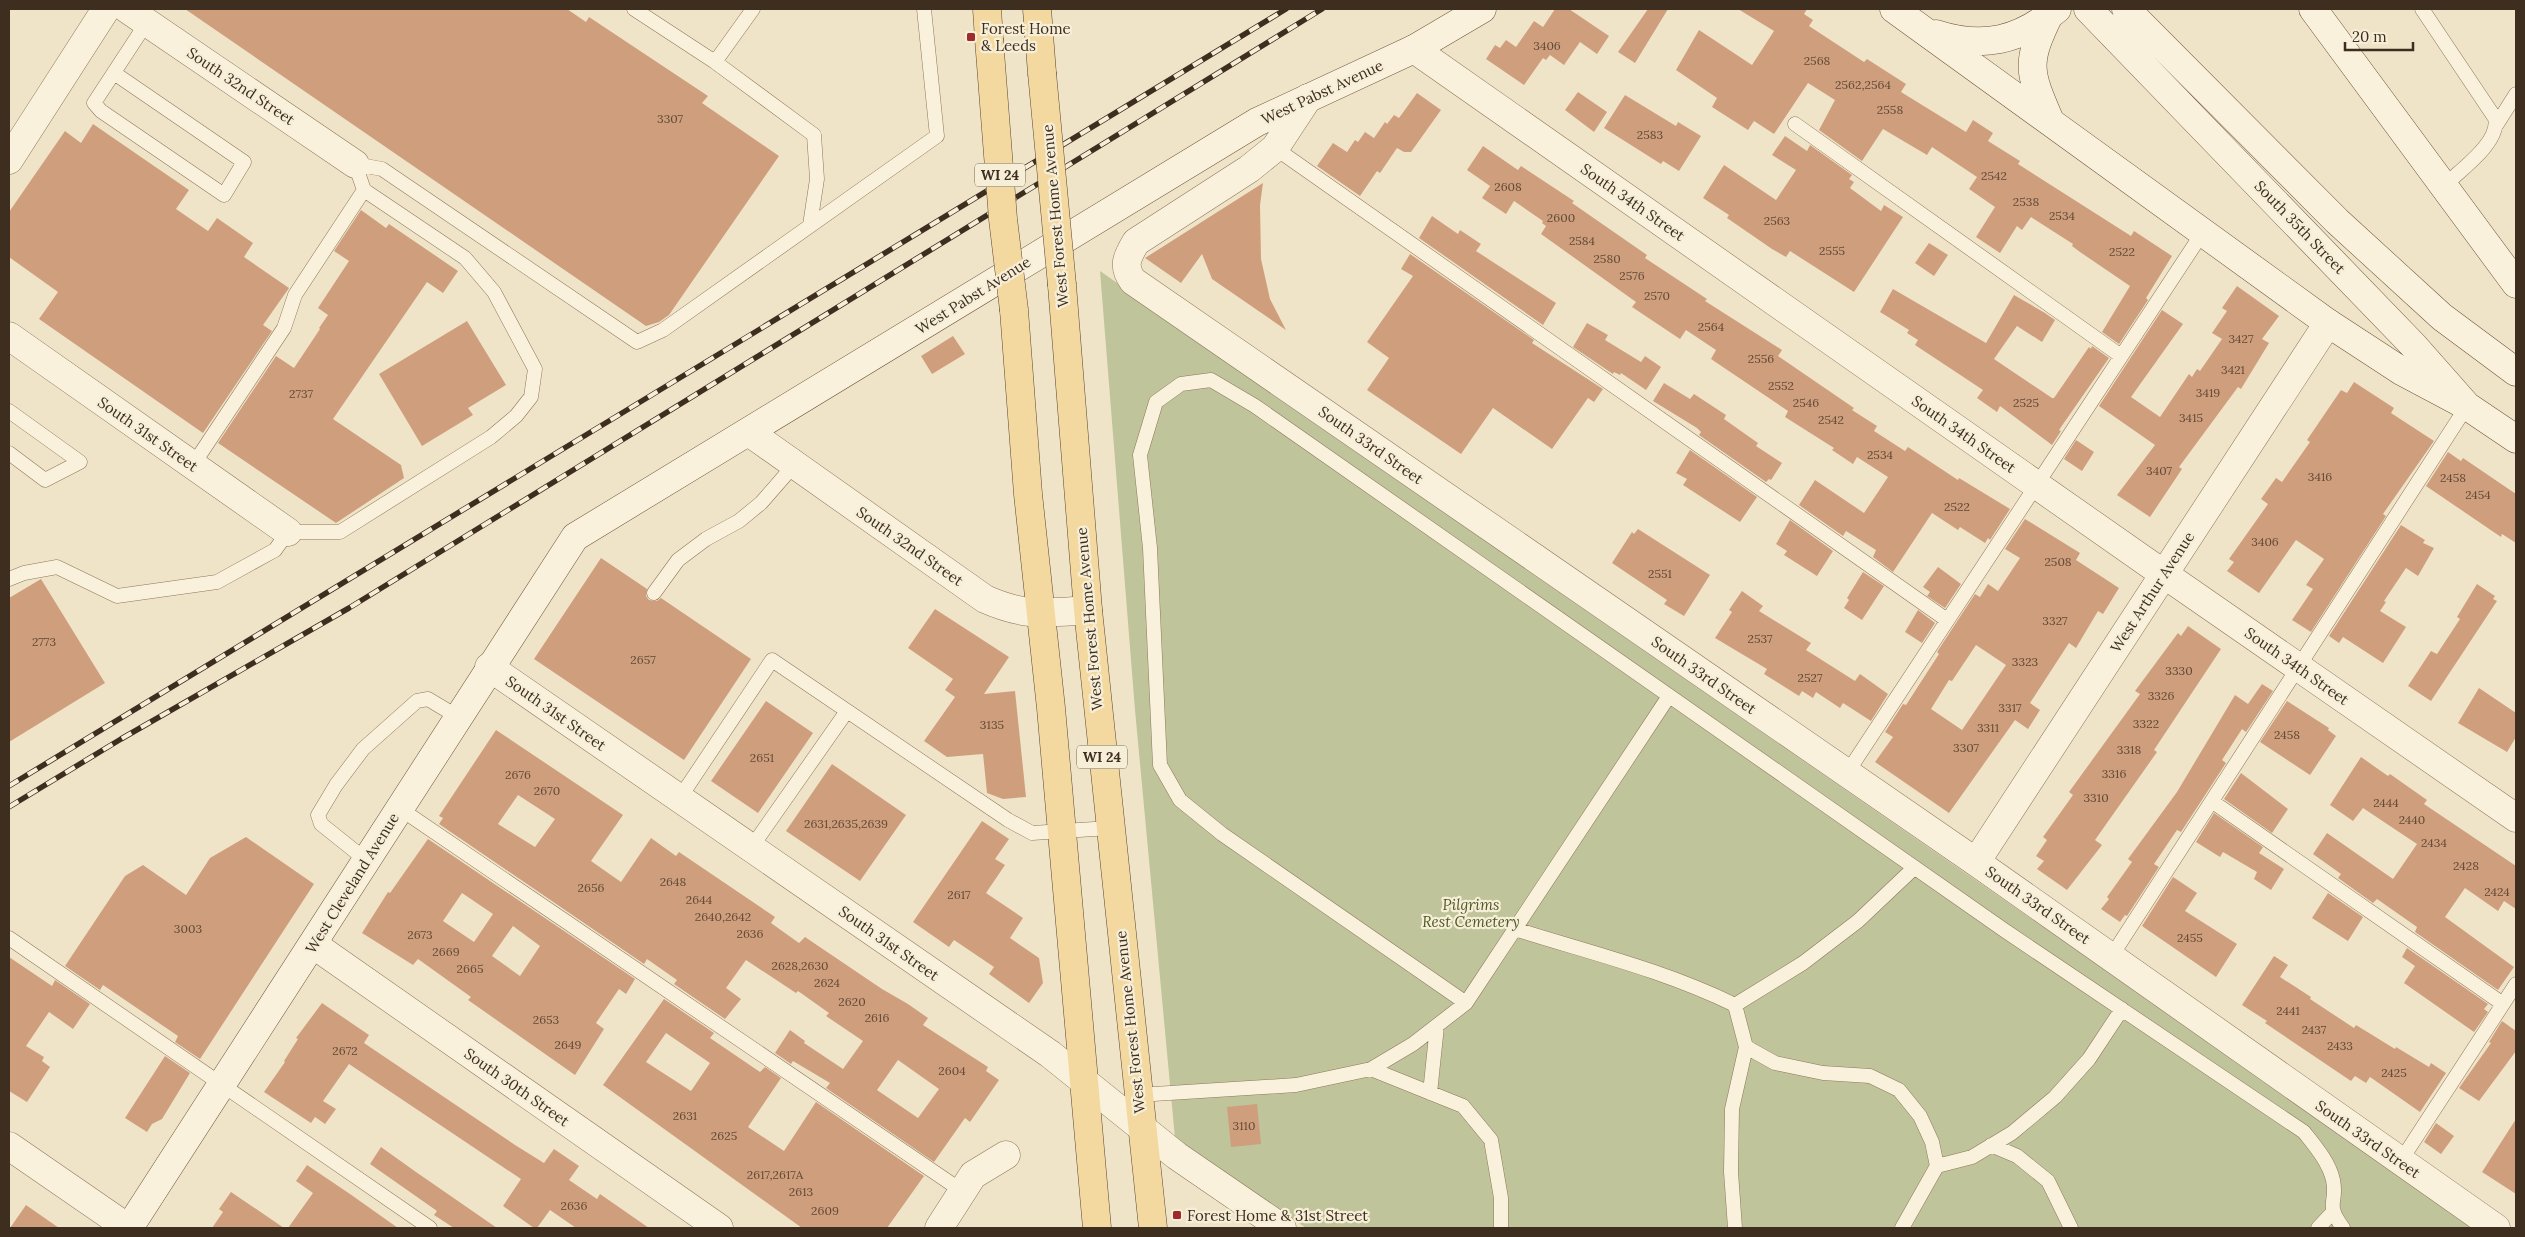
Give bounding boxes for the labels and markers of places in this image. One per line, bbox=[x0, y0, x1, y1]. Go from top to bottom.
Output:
place label: Forest Home & Leeds bbox=[981, 19, 1071, 55]
marker: Forest Home & Leeds bbox=[965, 31, 977, 43]
place label: Forest Home & 31st Street bbox=[1187, 1206, 1368, 1225]
marker: Forest Home & 31st Street bbox=[1171, 1209, 1183, 1221]

